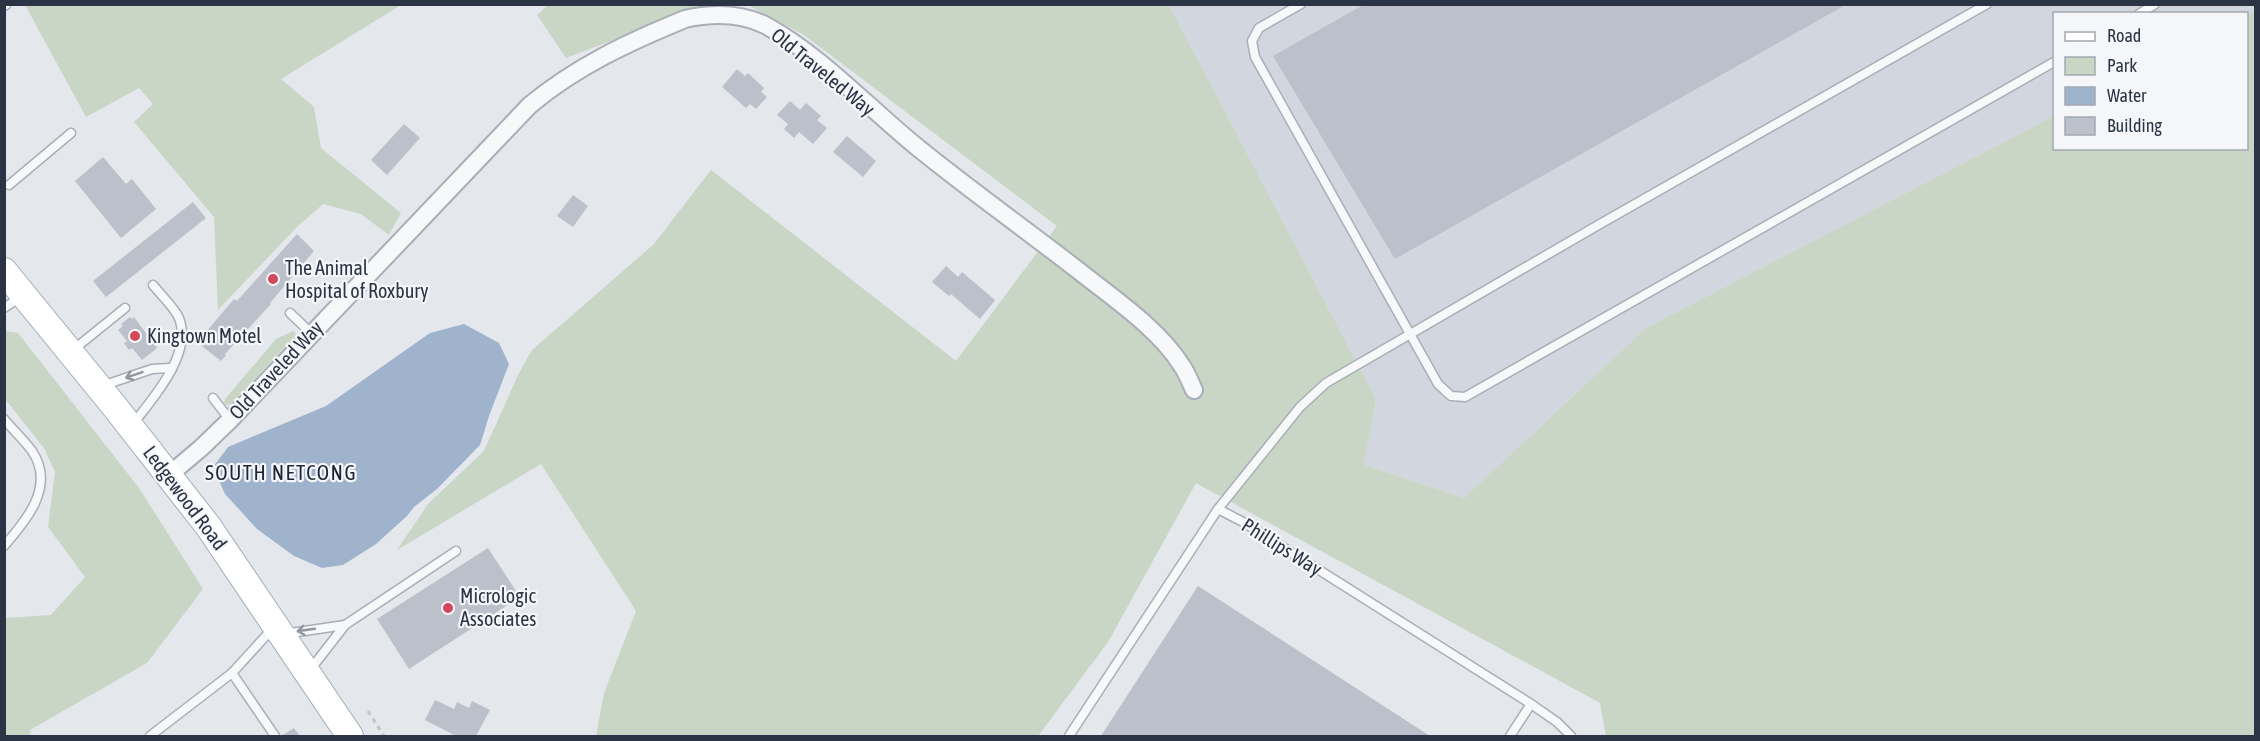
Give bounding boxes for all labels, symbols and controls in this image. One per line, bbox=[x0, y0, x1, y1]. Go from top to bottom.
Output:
legend bbox=[2053, 12, 2248, 150]
street label: Old Traveled Way bbox=[767, 23, 880, 120]
text: Road bbox=[2107, 25, 2141, 46]
text: Park bbox=[2107, 55, 2137, 76]
text: Water bbox=[2107, 85, 2147, 106]
text: Building bbox=[2107, 115, 2162, 136]
place label: The Animal Hospital of Roxbury bbox=[285, 256, 428, 302]
marker: The Animal Hospital of Roxbury bbox=[266, 272, 280, 286]
street label: Old Traveled Way bbox=[224, 316, 327, 424]
place label: Kingtown Motel bbox=[147, 324, 262, 347]
marker: Kingtown Motel bbox=[128, 329, 142, 343]
one-way arrow bbox=[125, 371, 144, 382]
street label: Ledgewood Road bbox=[139, 441, 232, 554]
district label: SOUTH NETCONG bbox=[205, 460, 357, 484]
street label: Phillips Way bbox=[1238, 513, 1327, 580]
place label: Micrologic Associates bbox=[460, 584, 536, 630]
marker: Micrologic Associates bbox=[441, 601, 455, 615]
one-way arrow bbox=[296, 625, 316, 636]

